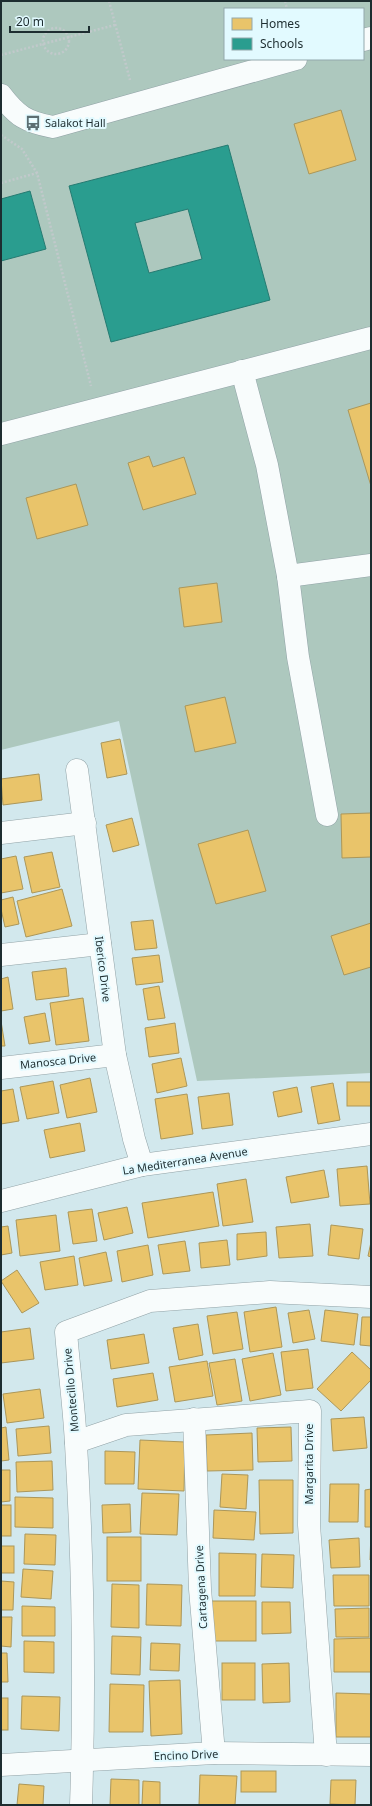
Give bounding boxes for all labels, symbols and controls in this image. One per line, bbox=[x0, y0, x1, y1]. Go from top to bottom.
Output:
scale bar bbox=[10, 8, 89, 34]
legend bbox=[224, 8, 364, 60]
text: 20 m bbox=[16, 13, 44, 30]
text: Homes bbox=[260, 15, 300, 32]
text: Schools bbox=[260, 35, 303, 52]
bus stop icon: Salakot Hall bbox=[24, 114, 42, 132]
place label: Salakot Hall bbox=[45, 115, 106, 130]
street label: Iberico Drive bbox=[92, 935, 115, 1003]
street label: Manosca Drive bbox=[19, 1049, 97, 1072]
street label: La Mediterranea Avenue bbox=[121, 1143, 249, 1178]
street label: Montecillo Drive bbox=[59, 1347, 82, 1433]
street label: Margarita Drive bbox=[301, 1423, 316, 1505]
street label: Cartagena Drive bbox=[191, 1545, 210, 1629]
street label: Encino Drive bbox=[153, 1746, 219, 1763]

